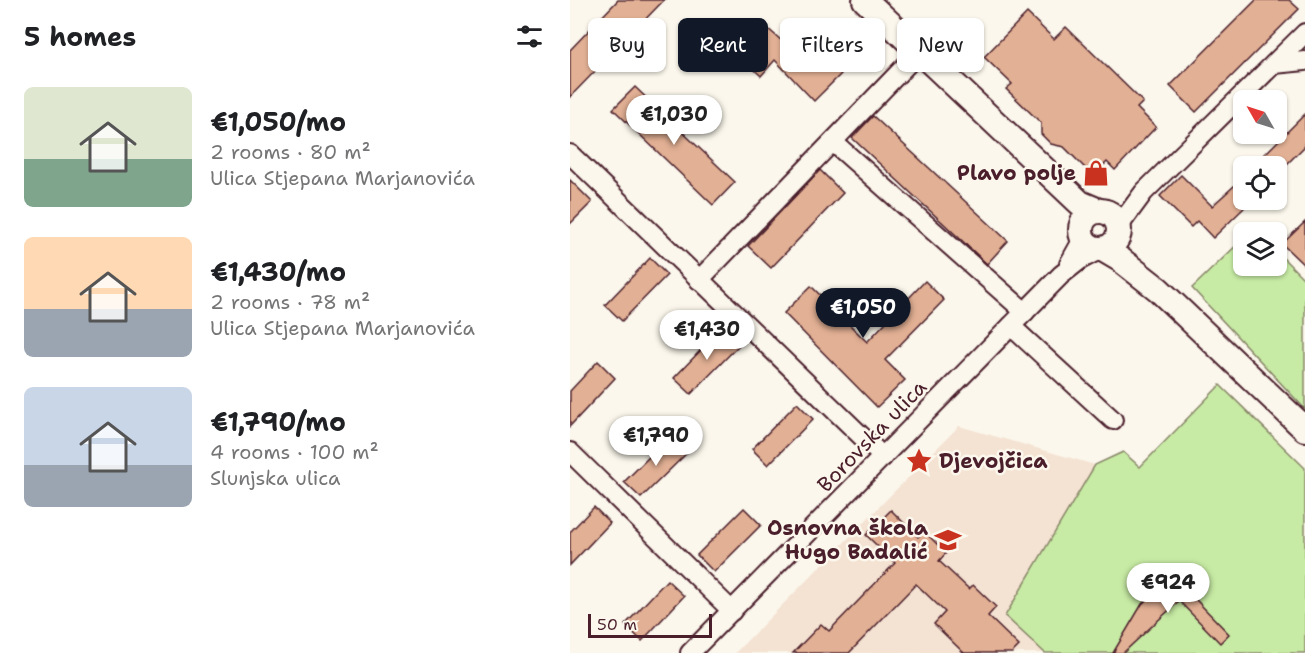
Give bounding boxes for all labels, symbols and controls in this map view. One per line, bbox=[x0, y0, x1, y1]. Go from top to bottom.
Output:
chip: Buy bbox=[588, 18, 666, 72]
chip: Rent bbox=[678, 18, 768, 72]
chip: Filters bbox=[780, 18, 885, 72]
chip: New bbox=[897, 18, 984, 72]
text: 5 homes bbox=[24, 19, 136, 54]
icon: filters bbox=[513, 20, 546, 53]
north arrow bbox=[1233, 90, 1287, 144]
map controls bbox=[1233, 90, 1287, 276]
pin: €1,030 bbox=[625, 95, 723, 146]
text: €1,030 bbox=[640, 101, 708, 127]
text: €1,050/mo bbox=[210, 104, 346, 139]
icon: home bbox=[72, 111, 144, 183]
text: 2 rooms · 80 m² bbox=[210, 139, 371, 165]
button: locate bbox=[1233, 156, 1287, 210]
shop icon: Plavo polje bbox=[1081, 158, 1111, 188]
place label: Plavo polje bbox=[957, 159, 1076, 187]
text: Ulica Stjepana Marjanovića bbox=[210, 165, 475, 191]
button: layers bbox=[1233, 222, 1287, 276]
text: €1,430/mo bbox=[210, 254, 346, 289]
icon: home bbox=[72, 261, 144, 333]
pin: €1,050 bbox=[814, 288, 912, 339]
text: 2 rooms · 78 m² bbox=[210, 289, 370, 315]
text: €1,050 bbox=[830, 294, 896, 320]
pin: €1,430 bbox=[658, 310, 756, 361]
text: Ulica Stjepana Marjanovića bbox=[210, 315, 475, 341]
text: €1,430 bbox=[674, 316, 740, 342]
street label: Borovska ulica bbox=[811, 374, 933, 498]
text: €1,790/mo bbox=[210, 404, 346, 439]
icon: home bbox=[72, 411, 144, 483]
pin: €1,790 bbox=[607, 416, 705, 467]
text: €1,790 bbox=[623, 422, 689, 448]
text: 4 rooms · 100 m² bbox=[210, 439, 379, 465]
place icon: Djevojčica bbox=[904, 446, 934, 476]
place label: Djevojčica bbox=[939, 447, 1048, 475]
text: Slunjska ulica bbox=[210, 465, 340, 491]
place label: Osnovna škola Hugo Badalić bbox=[767, 514, 929, 566]
school or university icon: Osnovna škola Hugo Badalić bbox=[933, 525, 963, 555]
pin: €924 bbox=[1132, 563, 1204, 614]
text: €924 bbox=[1141, 569, 1195, 595]
scale bar bbox=[588, 611, 712, 638]
text: 50 m bbox=[597, 614, 637, 635]

